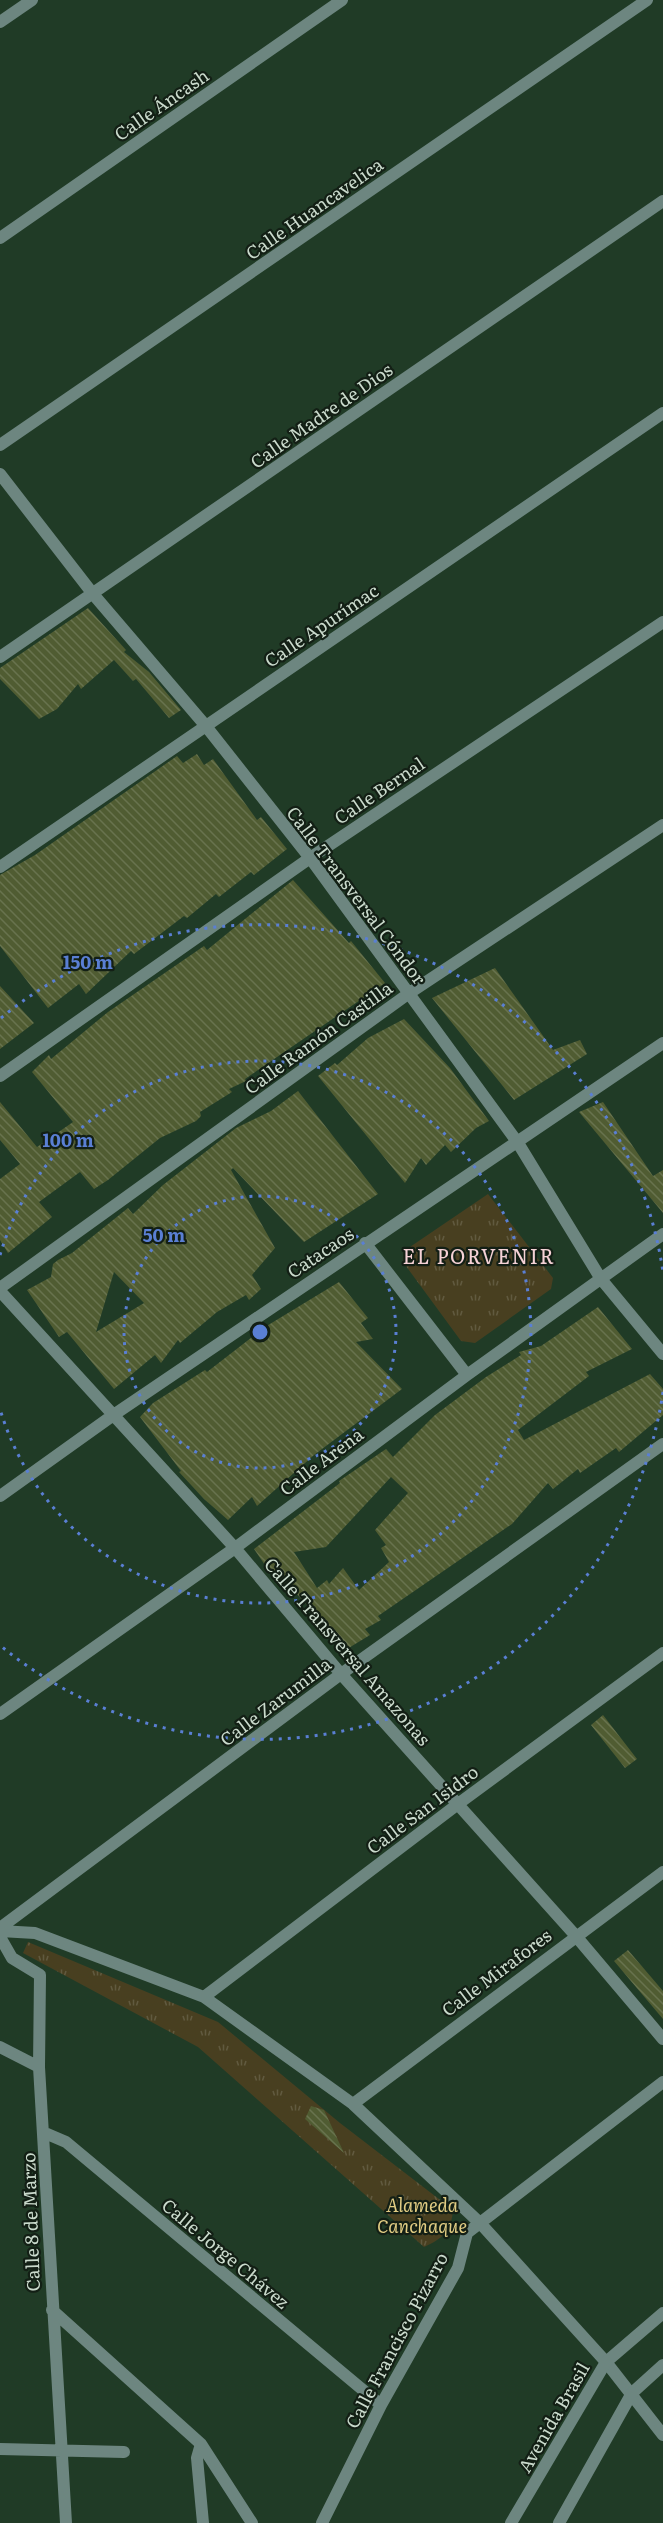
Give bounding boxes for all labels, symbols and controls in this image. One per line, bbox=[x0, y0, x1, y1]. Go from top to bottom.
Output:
street label: Calle Áncash bbox=[108, 61, 214, 147]
street label: Calle Huancavelica bbox=[240, 150, 388, 266]
street label: Calle Madre de Dios bbox=[244, 356, 398, 474]
street label: Calle Apurímac bbox=[258, 577, 384, 673]
street label: Calle Bernal bbox=[328, 750, 430, 830]
street label: Calle Transversal Cóndor bbox=[281, 800, 433, 990]
text: 150 m bbox=[63, 948, 113, 975]
street label: Calle Ramón Castilla bbox=[238, 974, 398, 1100]
text: 100 m bbox=[42, 1126, 94, 1153]
street label: Catacaos bbox=[281, 1220, 359, 1284]
text: 50 m bbox=[143, 1221, 185, 1248]
district label: EL PORVENIR bbox=[403, 1240, 555, 1270]
centre of rings bbox=[250, 1322, 270, 1342]
street label: Calle Arena bbox=[273, 1420, 369, 1502]
street label: Calle Transversal Amazonas bbox=[259, 1551, 437, 1751]
street label: Calle Zarumilla bbox=[214, 1650, 337, 1752]
street label: Calle San Isidro bbox=[360, 1758, 484, 1860]
street label: Calle Mirafores bbox=[435, 1922, 557, 2022]
street label: Calle 8 de Marzo bbox=[14, 2152, 46, 2292]
street label: Calle Jorge Chávez bbox=[156, 2191, 296, 2315]
park label: Alameda Canchaque bbox=[377, 2191, 467, 2239]
street label: Calle Francisco Pizarro bbox=[338, 2247, 454, 2433]
street label: Avenida Brasil bbox=[510, 2357, 596, 2477]

